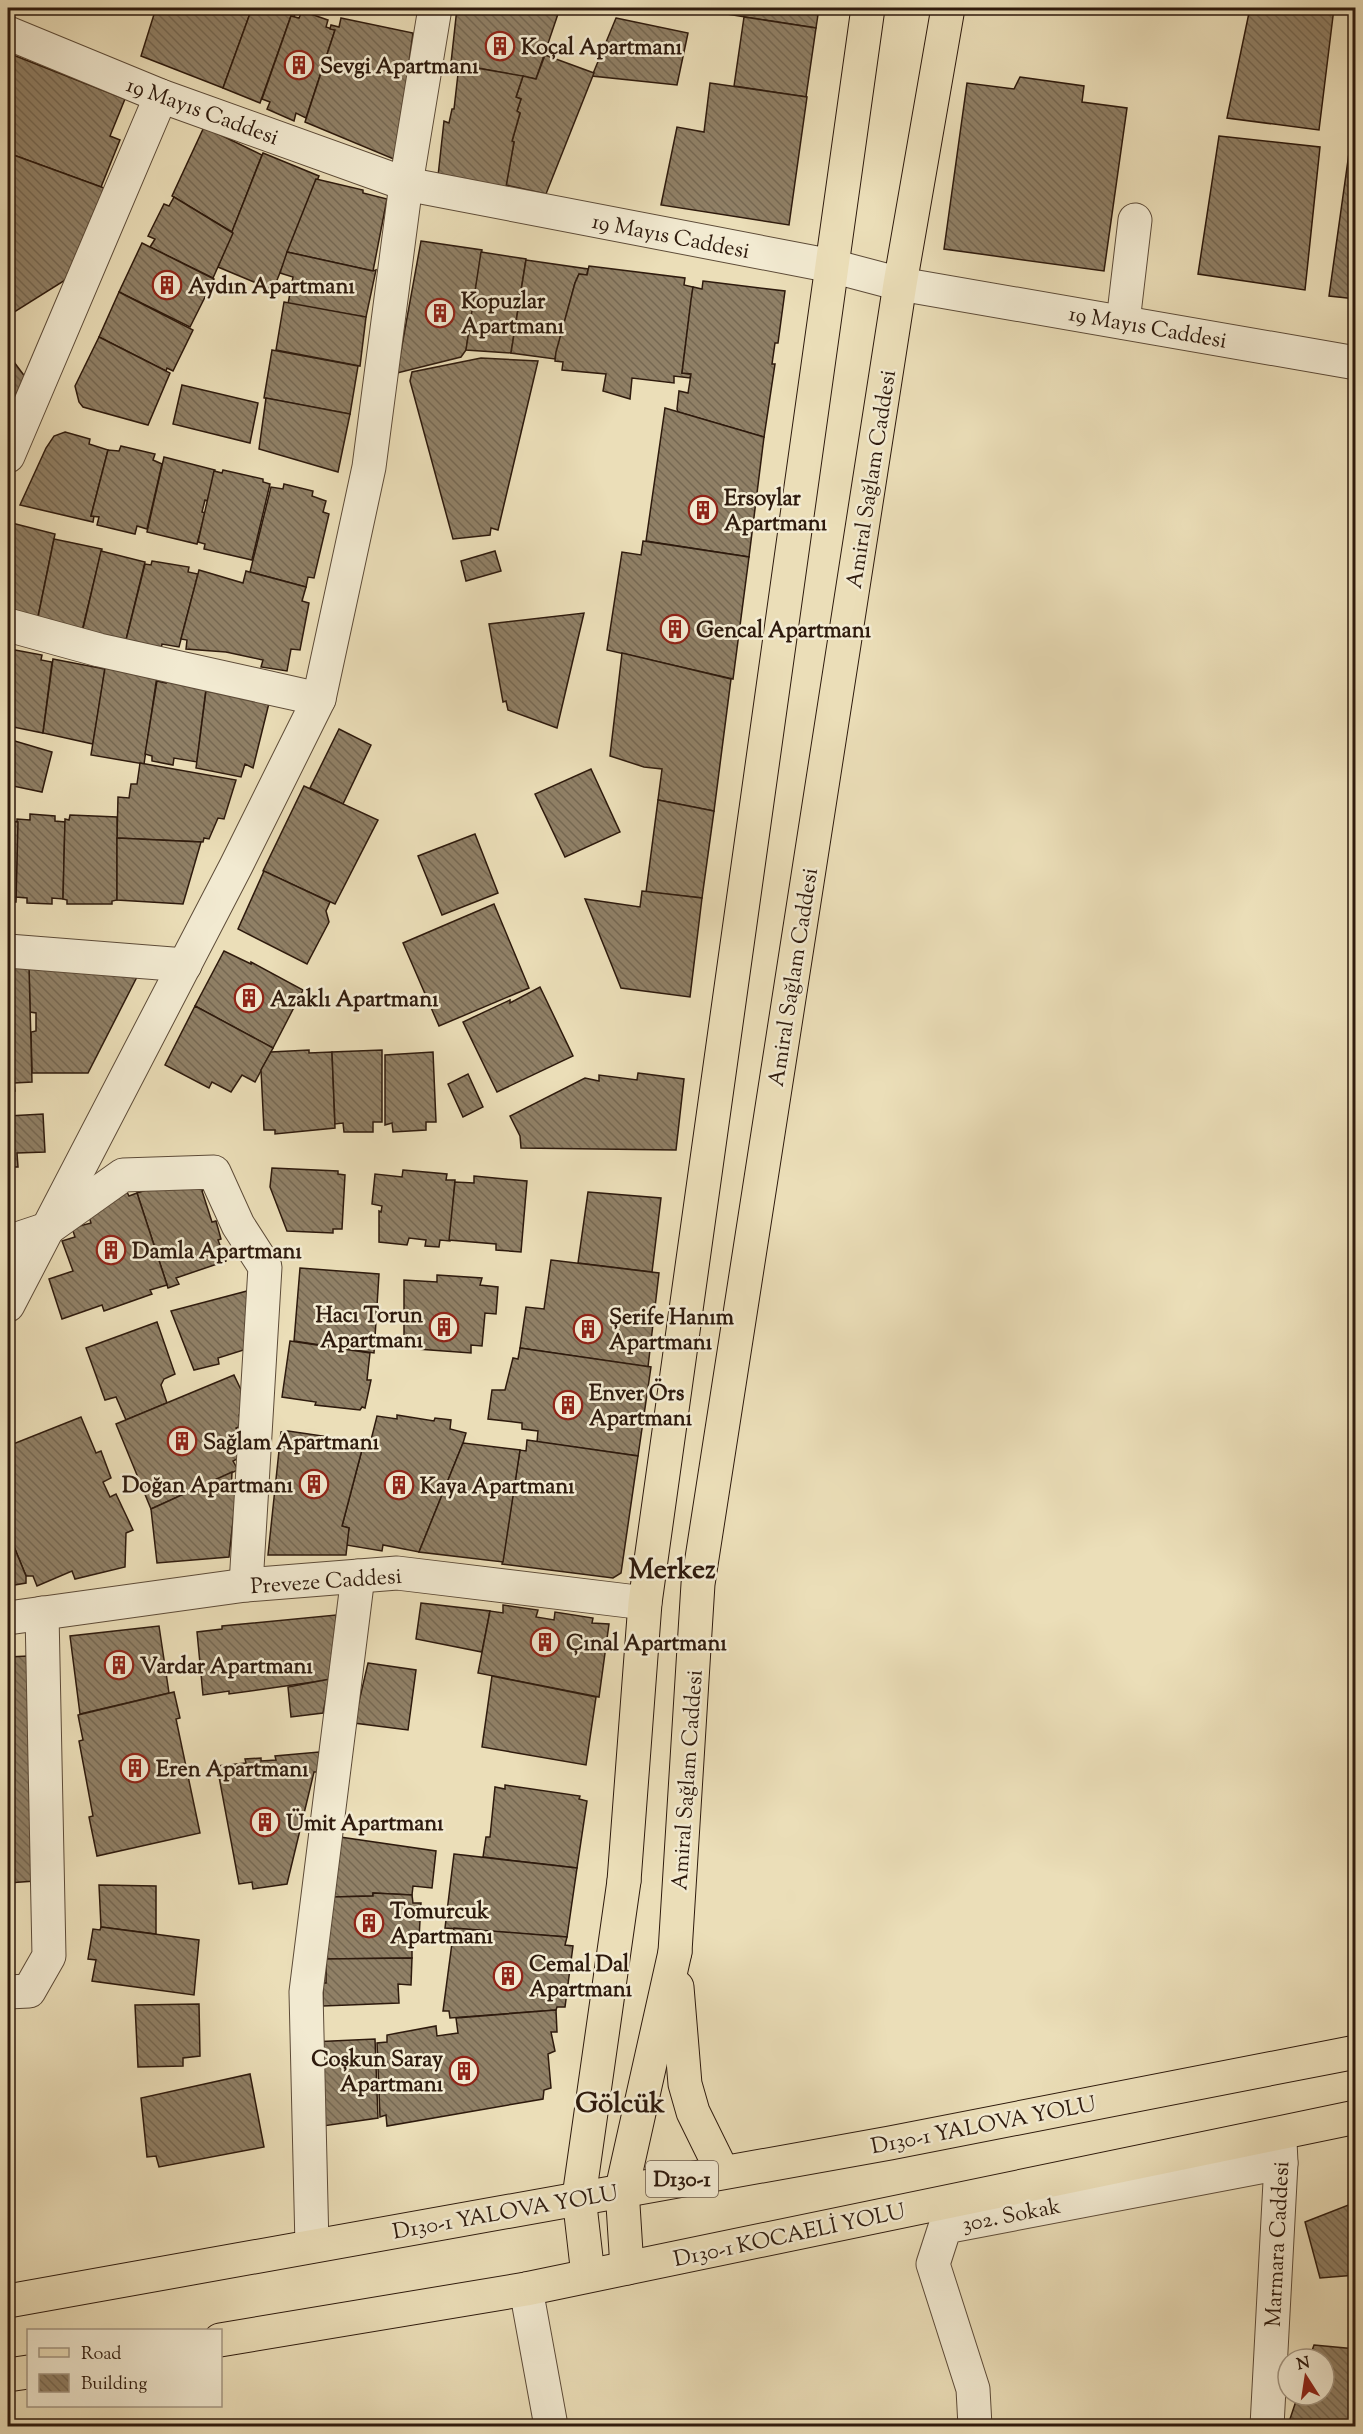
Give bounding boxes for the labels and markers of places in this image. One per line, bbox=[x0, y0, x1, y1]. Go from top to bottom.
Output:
building icon: Koçal Apartmanı bbox=[484, 30, 516, 62]
place label: Koçal Apartmanı bbox=[521, 33, 683, 65]
building icon: Sevgi Apartmanı bbox=[283, 49, 315, 81]
place label: Sevgi Apartmanı bbox=[320, 52, 479, 84]
building icon: Aydın Apartmanı bbox=[151, 269, 183, 301]
place label: Aydın Apartmanı bbox=[188, 272, 355, 304]
place label: Kopuzlar Apartmanı bbox=[461, 287, 565, 344]
building icon: Kopuzlar Apartmanı bbox=[424, 297, 456, 329]
place label: Ersoylar Apartmanı bbox=[724, 484, 828, 541]
building icon: Ersoylar Apartmanı bbox=[687, 494, 719, 526]
building icon: Gencal Apartmanı bbox=[659, 613, 691, 645]
place label: Gencal Apartmanı bbox=[696, 616, 872, 648]
building icon: Azaklı Apartmanı bbox=[233, 982, 265, 1014]
place label: Azaklı Apartmanı bbox=[270, 985, 439, 1017]
building icon: Damla Apartmanı bbox=[95, 1234, 127, 1266]
place label: Damla Apartmanı bbox=[132, 1237, 303, 1269]
place label: Hacı Torun Apartmanı bbox=[315, 1301, 424, 1358]
place label: Şerife Hanım Apartmanı bbox=[609, 1303, 735, 1360]
building icon: Hacı Torun Apartmanı bbox=[428, 1311, 460, 1343]
building icon: Şerife Hanım Apartmanı bbox=[572, 1313, 604, 1345]
place label: Enver Örs Apartmanı bbox=[589, 1378, 693, 1436]
building icon: Enver Örs Apartmanı bbox=[552, 1389, 584, 1421]
building icon: Sağlam Apartmanı bbox=[166, 1425, 198, 1457]
place label: Sağlam Apartmanı bbox=[203, 1428, 380, 1460]
building icon: Doğan Apartmanı bbox=[298, 1468, 330, 1500]
building icon: Kaya Apartmanı bbox=[383, 1469, 415, 1501]
place label: Doğan Apartmanı bbox=[122, 1471, 294, 1503]
place label: Kaya Apartmanı bbox=[420, 1472, 575, 1504]
building icon: Çınal Apartmanı bbox=[529, 1626, 561, 1658]
place label: Çınal Apartmanı bbox=[566, 1629, 727, 1661]
building icon: Vardar Apartmanı bbox=[103, 1649, 135, 1681]
place label: Vardar Apartmanı bbox=[140, 1652, 314, 1684]
building icon: Eren Apartmanı bbox=[119, 1752, 151, 1784]
place label: Eren Apartmanı bbox=[156, 1755, 309, 1787]
building icon: Ümit Apartmanı bbox=[249, 1806, 281, 1838]
place label: Ümit Apartmanı bbox=[286, 1808, 444, 1841]
place label: Tomurcuk Apartmanı bbox=[390, 1897, 494, 1954]
building icon: Tomurcuk Apartmanı bbox=[353, 1907, 385, 1939]
place label: Cemal Dal Apartmanı bbox=[529, 1950, 633, 2007]
building icon: Cemal Dal Apartmanı bbox=[492, 1960, 524, 1992]
place label: Coşkun Saray Apartmanı bbox=[311, 2045, 444, 2102]
building icon: Coşkun Saray Apartmanı bbox=[448, 2055, 480, 2087]

